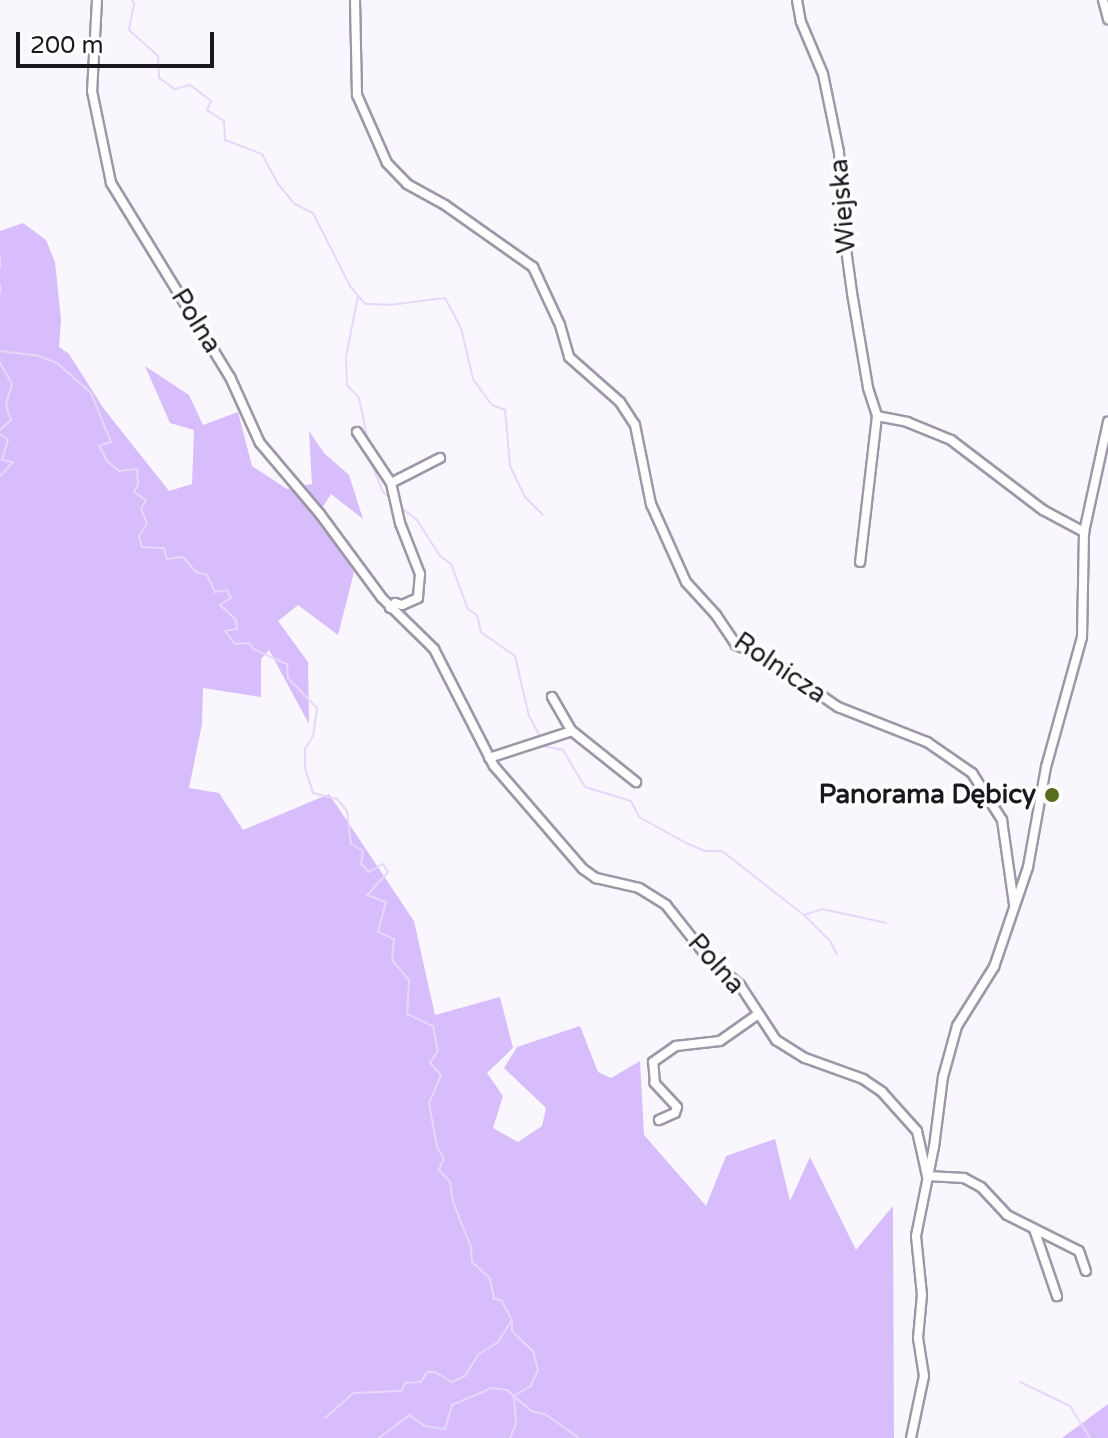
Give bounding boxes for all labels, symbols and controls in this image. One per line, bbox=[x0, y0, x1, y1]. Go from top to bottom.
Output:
scale bar bbox=[20, 16, 218, 66]
text: 200 m bbox=[30, 31, 104, 60]
street label: Wiejska bbox=[823, 157, 863, 255]
street label: Polna bbox=[164, 283, 228, 359]
street label: Rolnicza bbox=[728, 626, 832, 710]
place label: Panorama Dębicy bbox=[819, 779, 1036, 811]
marker: Panorama Dębicy bbox=[1043, 786, 1061, 804]
street label: Polna bbox=[681, 928, 751, 1000]

